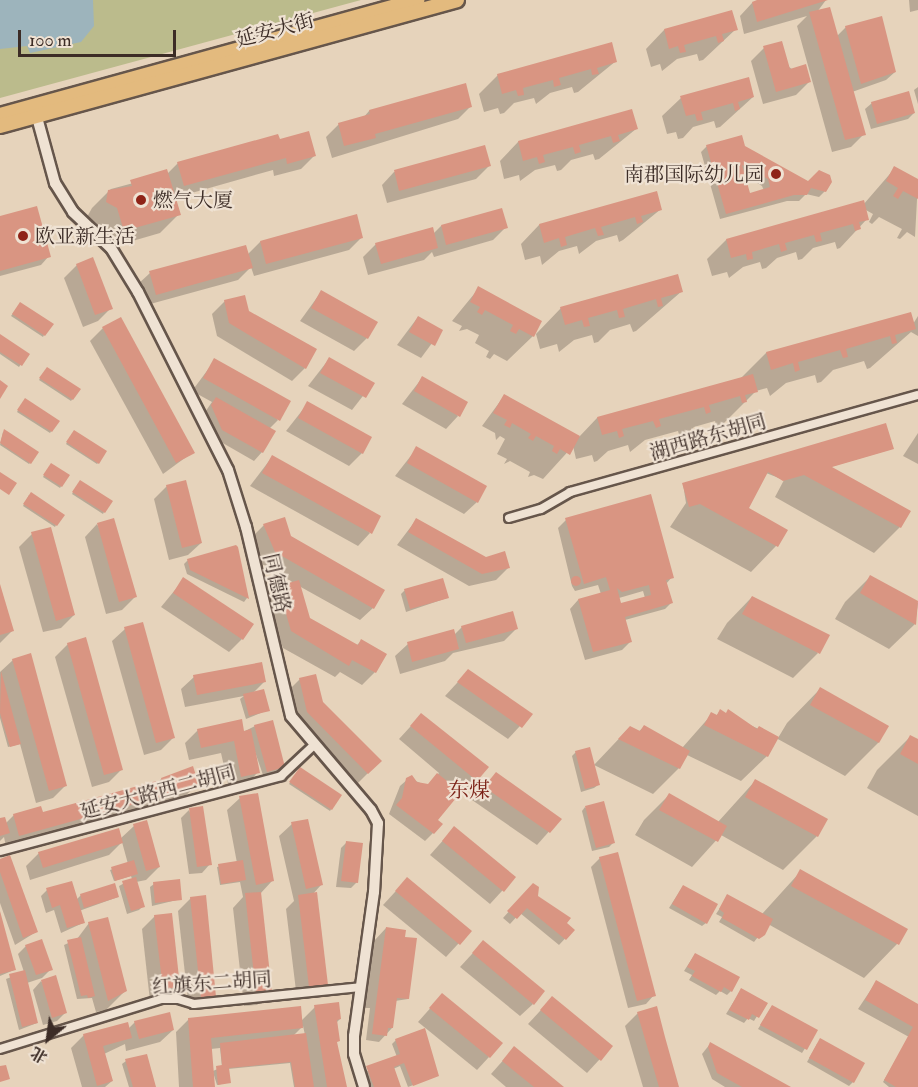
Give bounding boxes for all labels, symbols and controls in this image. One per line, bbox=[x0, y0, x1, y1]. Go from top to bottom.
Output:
street label: 延安大街 bbox=[233, 8, 317, 52]
scale bar bbox=[21, 18, 178, 56]
text: 100 m bbox=[29, 29, 72, 52]
place label: 南郡国际幼儿园 bbox=[624, 162, 764, 186]
marker: 南郡国际幼儿园 bbox=[769, 167, 783, 181]
place label: 燃气大厦 bbox=[153, 188, 233, 212]
marker: 燃气大厦 bbox=[134, 193, 148, 207]
place label: 欧亚新生活 bbox=[35, 224, 135, 248]
marker: 欧亚新生活 bbox=[16, 229, 30, 243]
street label: 湖西路东胡同 bbox=[647, 409, 769, 465]
street label: 同德路 bbox=[259, 551, 295, 615]
street label: 延安大路西二胡同 bbox=[78, 760, 238, 824]
district label: 东煤 bbox=[448, 778, 490, 804]
street label: 红旗东二胡同 bbox=[151, 967, 273, 999]
north arrow bbox=[18, 1009, 78, 1069]
text: 北 bbox=[27, 1042, 51, 1067]

